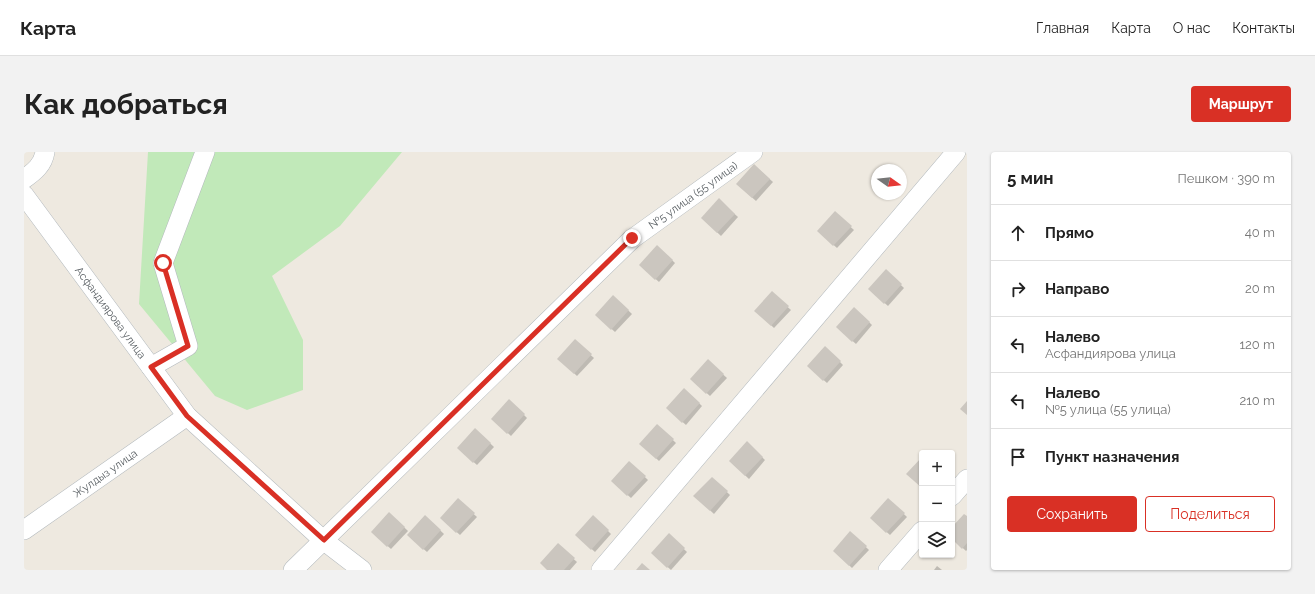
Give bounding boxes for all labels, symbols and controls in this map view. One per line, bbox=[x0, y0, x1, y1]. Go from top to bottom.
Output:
text: Карта bbox=[20, 17, 76, 39]
text: Главная bbox=[1036, 20, 1089, 36]
text: Карта bbox=[1111, 20, 1151, 36]
text: О нас bbox=[1173, 20, 1210, 36]
text: Контакты bbox=[1232, 20, 1295, 36]
button: Маршрут bbox=[1191, 86, 1291, 122]
text: Как добраться bbox=[24, 88, 228, 121]
street label: №5 улица (55 улица) bbox=[646, 159, 740, 231]
north arrow bbox=[871, 164, 907, 200]
text: 5 мин bbox=[1007, 168, 1054, 188]
text: Пешком · 390 m bbox=[1178, 171, 1275, 186]
icon: ahead bbox=[1007, 222, 1029, 244]
text: Прямо bbox=[1045, 224, 1094, 242]
text: 40 m bbox=[1245, 225, 1275, 240]
route end bbox=[623, 229, 641, 247]
route start bbox=[154, 254, 172, 272]
street label: Асфандиярова улица bbox=[73, 264, 149, 361]
icon: right bbox=[1007, 278, 1029, 300]
text: Направо bbox=[1045, 280, 1109, 298]
text: 20 m bbox=[1245, 281, 1275, 296]
text: Налево bbox=[1045, 328, 1100, 346]
icon: left bbox=[1007, 334, 1029, 356]
text: 120 m bbox=[1239, 337, 1275, 352]
text: Асфандиярова улица bbox=[1045, 346, 1176, 361]
text: Налево bbox=[1045, 384, 1100, 402]
icon: left bbox=[1007, 390, 1029, 412]
text: 210 m bbox=[1239, 393, 1275, 408]
text: №5 улица (55 улица) bbox=[1045, 402, 1171, 417]
street label: Жулдыз улица bbox=[71, 446, 140, 500]
icon: arrive bbox=[1007, 446, 1029, 468]
text: Пункт назначения bbox=[1045, 448, 1179, 466]
map controls bbox=[919, 450, 955, 558]
button: + bbox=[919, 450, 955, 486]
button: − bbox=[919, 486, 955, 522]
button: Сохранить bbox=[1007, 496, 1137, 532]
button: Поделиться bbox=[1145, 496, 1275, 532]
button: layers bbox=[919, 522, 955, 558]

